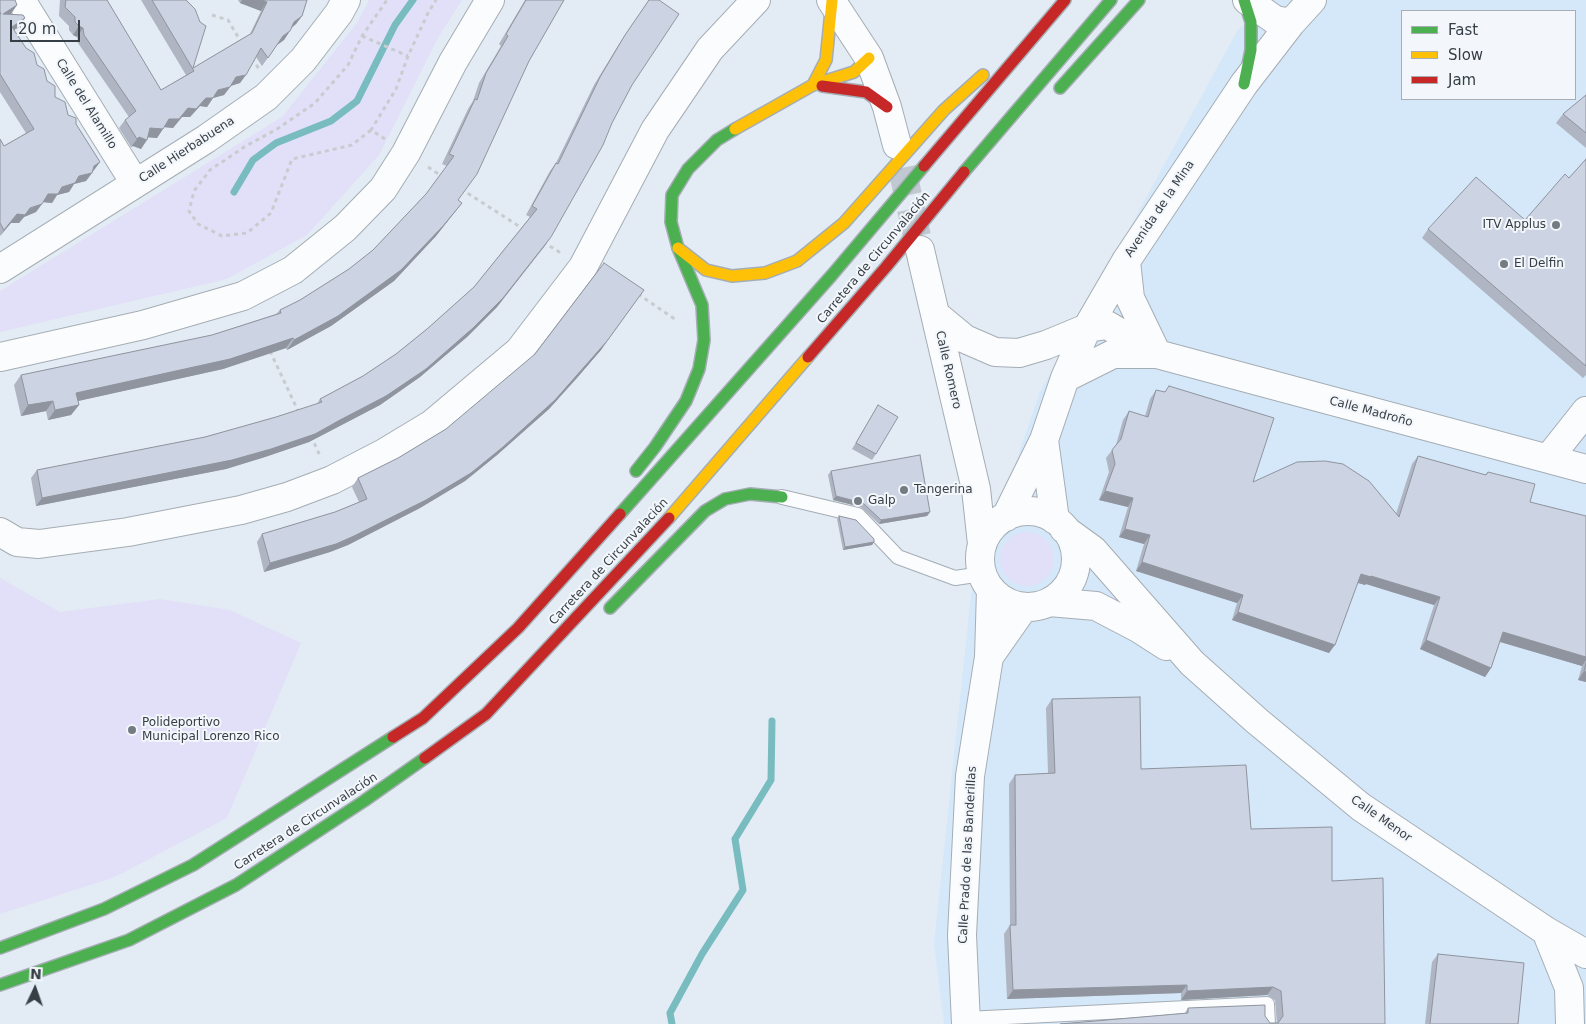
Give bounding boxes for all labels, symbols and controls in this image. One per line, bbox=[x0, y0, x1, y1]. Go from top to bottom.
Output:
scale bar bbox=[12, 10, 82, 42]
legend bbox=[1401, 10, 1576, 100]
text: 20 m bbox=[18, 20, 56, 38]
text: Fast bbox=[1448, 21, 1478, 39]
text: Slow bbox=[1448, 46, 1483, 64]
street label: Calle del Alamillo bbox=[52, 56, 120, 152]
text: Jam bbox=[1448, 71, 1476, 89]
street label: Calle Hierbabuena bbox=[137, 114, 237, 186]
street label: Avenida de la Mina bbox=[1122, 158, 1198, 260]
street label: Carretera de Circunvalación bbox=[815, 189, 933, 327]
place label: ITV Applus bbox=[1482, 218, 1546, 232]
marker: ITV Applus bbox=[1550, 219, 1562, 231]
place label: El Delfin bbox=[1514, 257, 1564, 271]
marker: El Delfin bbox=[1498, 258, 1510, 270]
street label: Calle Romero bbox=[932, 329, 964, 411]
street label: Calle Madroño bbox=[1328, 394, 1414, 430]
place label: Tangerina bbox=[914, 483, 973, 497]
marker: Tangerina bbox=[898, 484, 910, 496]
place label: Galp bbox=[868, 494, 896, 508]
marker: Galp bbox=[852, 495, 864, 507]
street label: Carretera de Circunvalación bbox=[547, 496, 671, 628]
place label: Polideportivo Municipal Lorenzo Rico bbox=[142, 716, 279, 744]
marker: Polideportivo Municipal Lorenzo Rico bbox=[126, 724, 138, 736]
street label: Calle Prado de las Banderillas bbox=[956, 766, 980, 944]
street label: Carretera de Circunvalación bbox=[232, 770, 380, 874]
street label: Calle Menor bbox=[1348, 793, 1414, 845]
north arrow bbox=[10, 964, 60, 1014]
text: N bbox=[30, 966, 42, 982]

